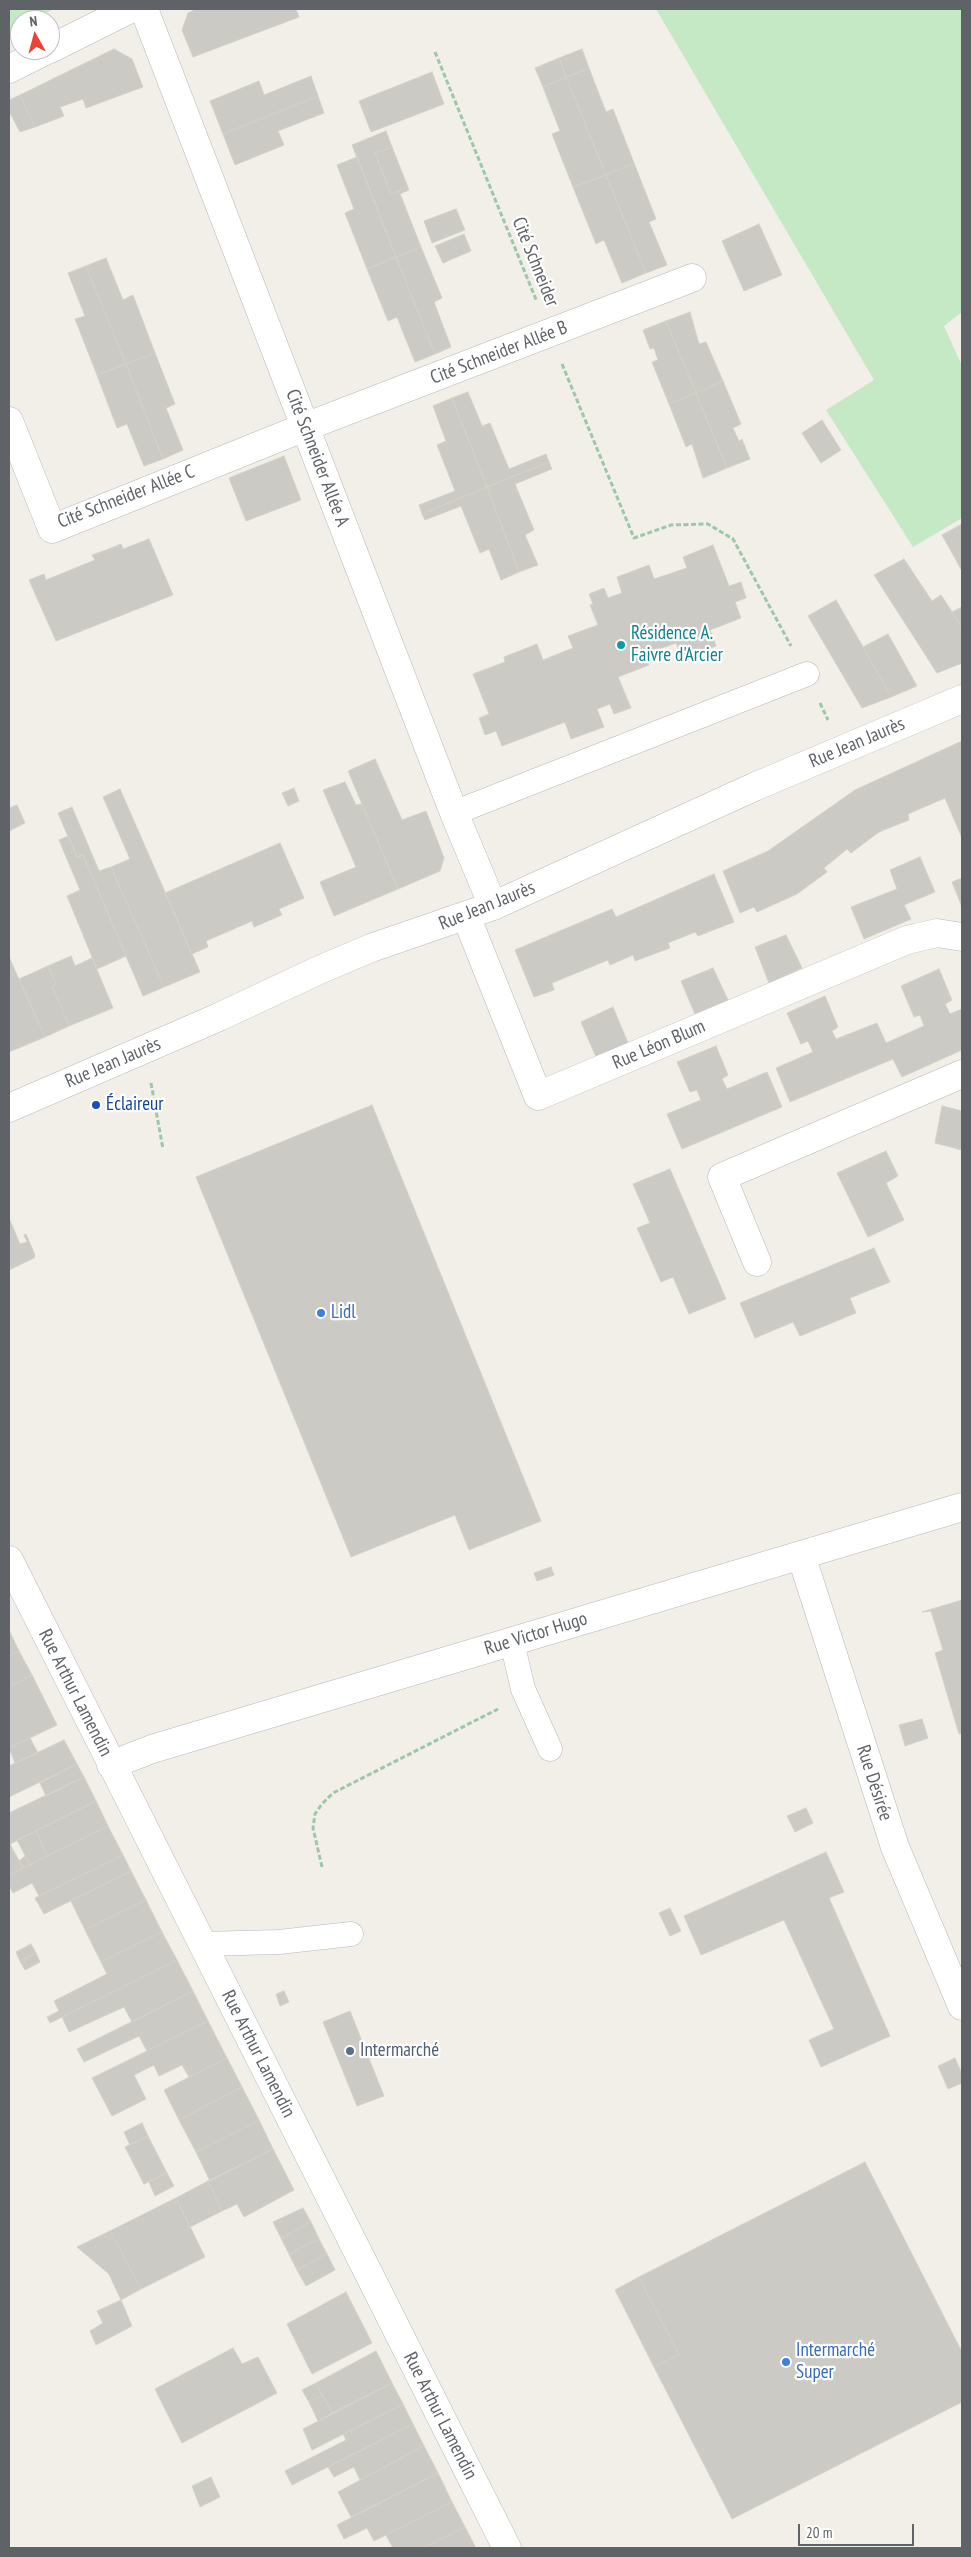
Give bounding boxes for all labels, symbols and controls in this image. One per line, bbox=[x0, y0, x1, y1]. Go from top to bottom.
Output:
north arrow bbox=[10, 10, 60, 60]
text: N bbox=[28, 12, 38, 30]
street label: Cité Schneider bbox=[507, 214, 563, 310]
street label: Cité Schneider Allée B bbox=[427, 316, 571, 390]
street label: Cité Schneider Allée A bbox=[280, 386, 354, 530]
street label: Cité Schneider Allée C bbox=[54, 460, 198, 534]
place label: Résidence A. Faivre d'Arcier bbox=[631, 623, 723, 667]
marker: Résidence A. Faivre d'Arcier bbox=[615, 639, 627, 651]
street label: Rue Jean Jaurès bbox=[806, 713, 908, 773]
street label: Rue Jean Jaurès bbox=[436, 876, 538, 936]
street label: Rue Léon Blum bbox=[609, 1015, 709, 1075]
street label: Rue Jean Jaurès bbox=[62, 1033, 164, 1093]
place label: Éclaireur bbox=[106, 1094, 164, 1116]
marker: Éclaireur bbox=[90, 1099, 102, 1111]
place label: Lidl bbox=[331, 1302, 356, 1324]
marker: Lidl bbox=[315, 1307, 327, 1319]
street label: Rue Victor Hugo bbox=[482, 1608, 590, 1660]
street label: Rue Arthur Lamendin bbox=[33, 1626, 117, 1760]
street label: Rue Désirée bbox=[851, 1742, 897, 1824]
street label: Rue Arthur Lamendin bbox=[216, 1987, 300, 2121]
place label: Intermarché bbox=[360, 2040, 439, 2062]
marker: Intermarché bbox=[344, 2045, 356, 2057]
place label: Intermarché Super bbox=[796, 2340, 875, 2384]
street label: Rue Arthur Lamendin bbox=[398, 2349, 482, 2483]
marker: Intermarché Super bbox=[780, 2356, 792, 2368]
scale bar bbox=[801, 2514, 917, 2546]
text: 20 m bbox=[806, 2523, 832, 2542]

